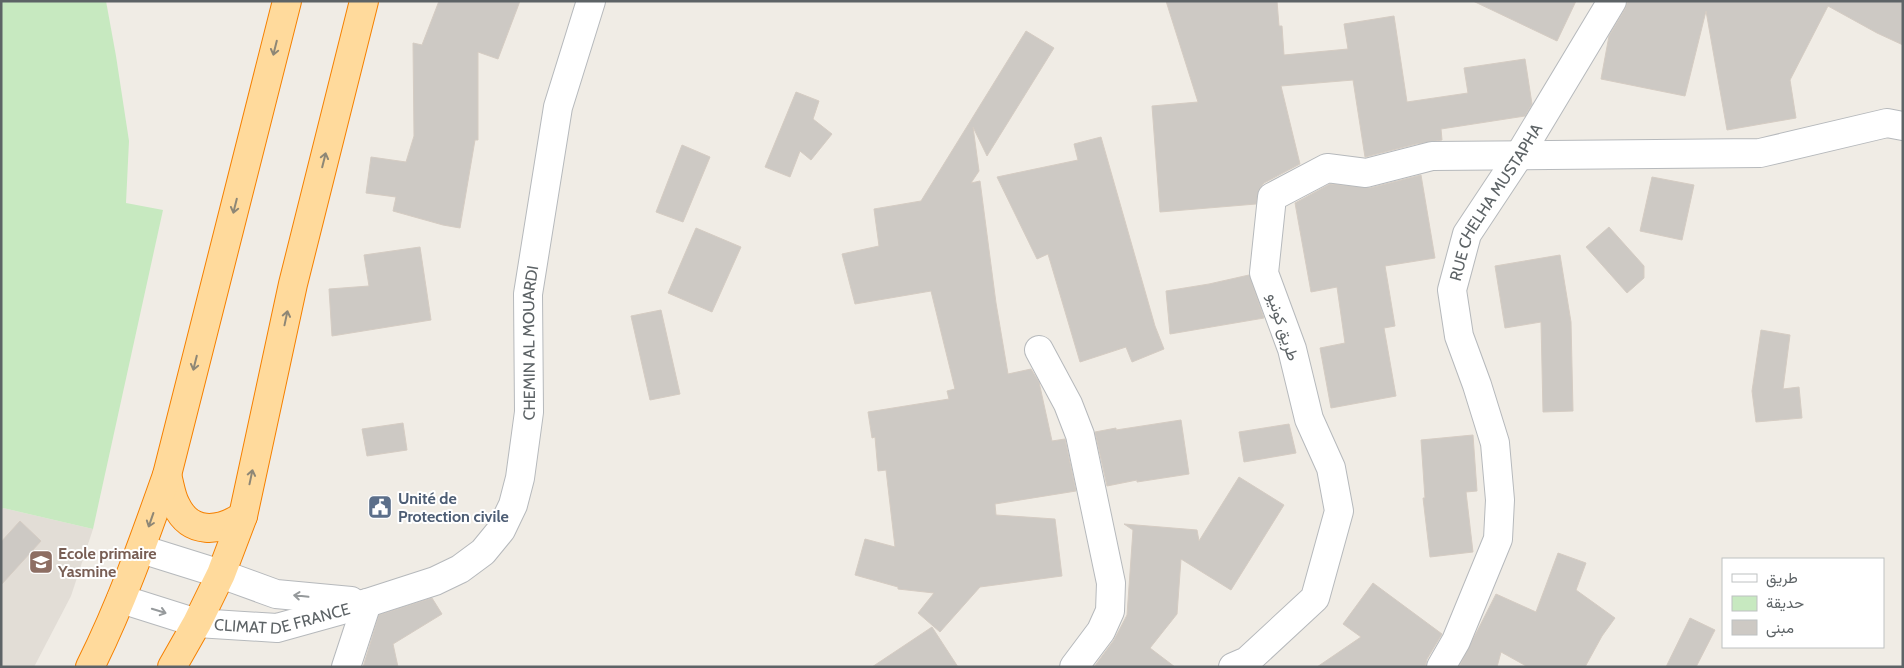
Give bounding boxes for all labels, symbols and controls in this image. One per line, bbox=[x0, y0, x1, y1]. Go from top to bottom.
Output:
one-way arrow bbox=[270, 40, 280, 56]
street label: RUE CHELHA MUSTAPHA bbox=[1445, 120, 1546, 283]
one-way arrow bbox=[319, 153, 329, 169]
one-way arrow bbox=[230, 197, 239, 213]
street label: CHEMIN AL MOUARDI bbox=[518, 264, 542, 422]
street label: طريق كونيو bbox=[1262, 291, 1303, 364]
one-way arrow bbox=[281, 311, 291, 327]
one-way arrow bbox=[190, 355, 199, 371]
one-way arrow bbox=[247, 470, 256, 486]
place label: Unité de Protection civile bbox=[398, 489, 509, 526]
public building icon: Unité de Protection civile bbox=[367, 494, 393, 520]
one-way arrow bbox=[146, 512, 155, 527]
place label: Ecole primaire Yasmine bbox=[57, 544, 157, 581]
school or university icon: Ecole primaire Yasmine bbox=[28, 549, 54, 575]
legend bbox=[1722, 558, 1884, 648]
text: طريق bbox=[1766, 569, 1798, 588]
one-way arrow bbox=[293, 591, 309, 601]
text: حديقة bbox=[1766, 594, 1804, 612]
street label: CLIMAT DE FRANCE bbox=[214, 599, 352, 638]
one-way arrow bbox=[151, 607, 166, 616]
text: مبنى bbox=[1766, 619, 1794, 638]

